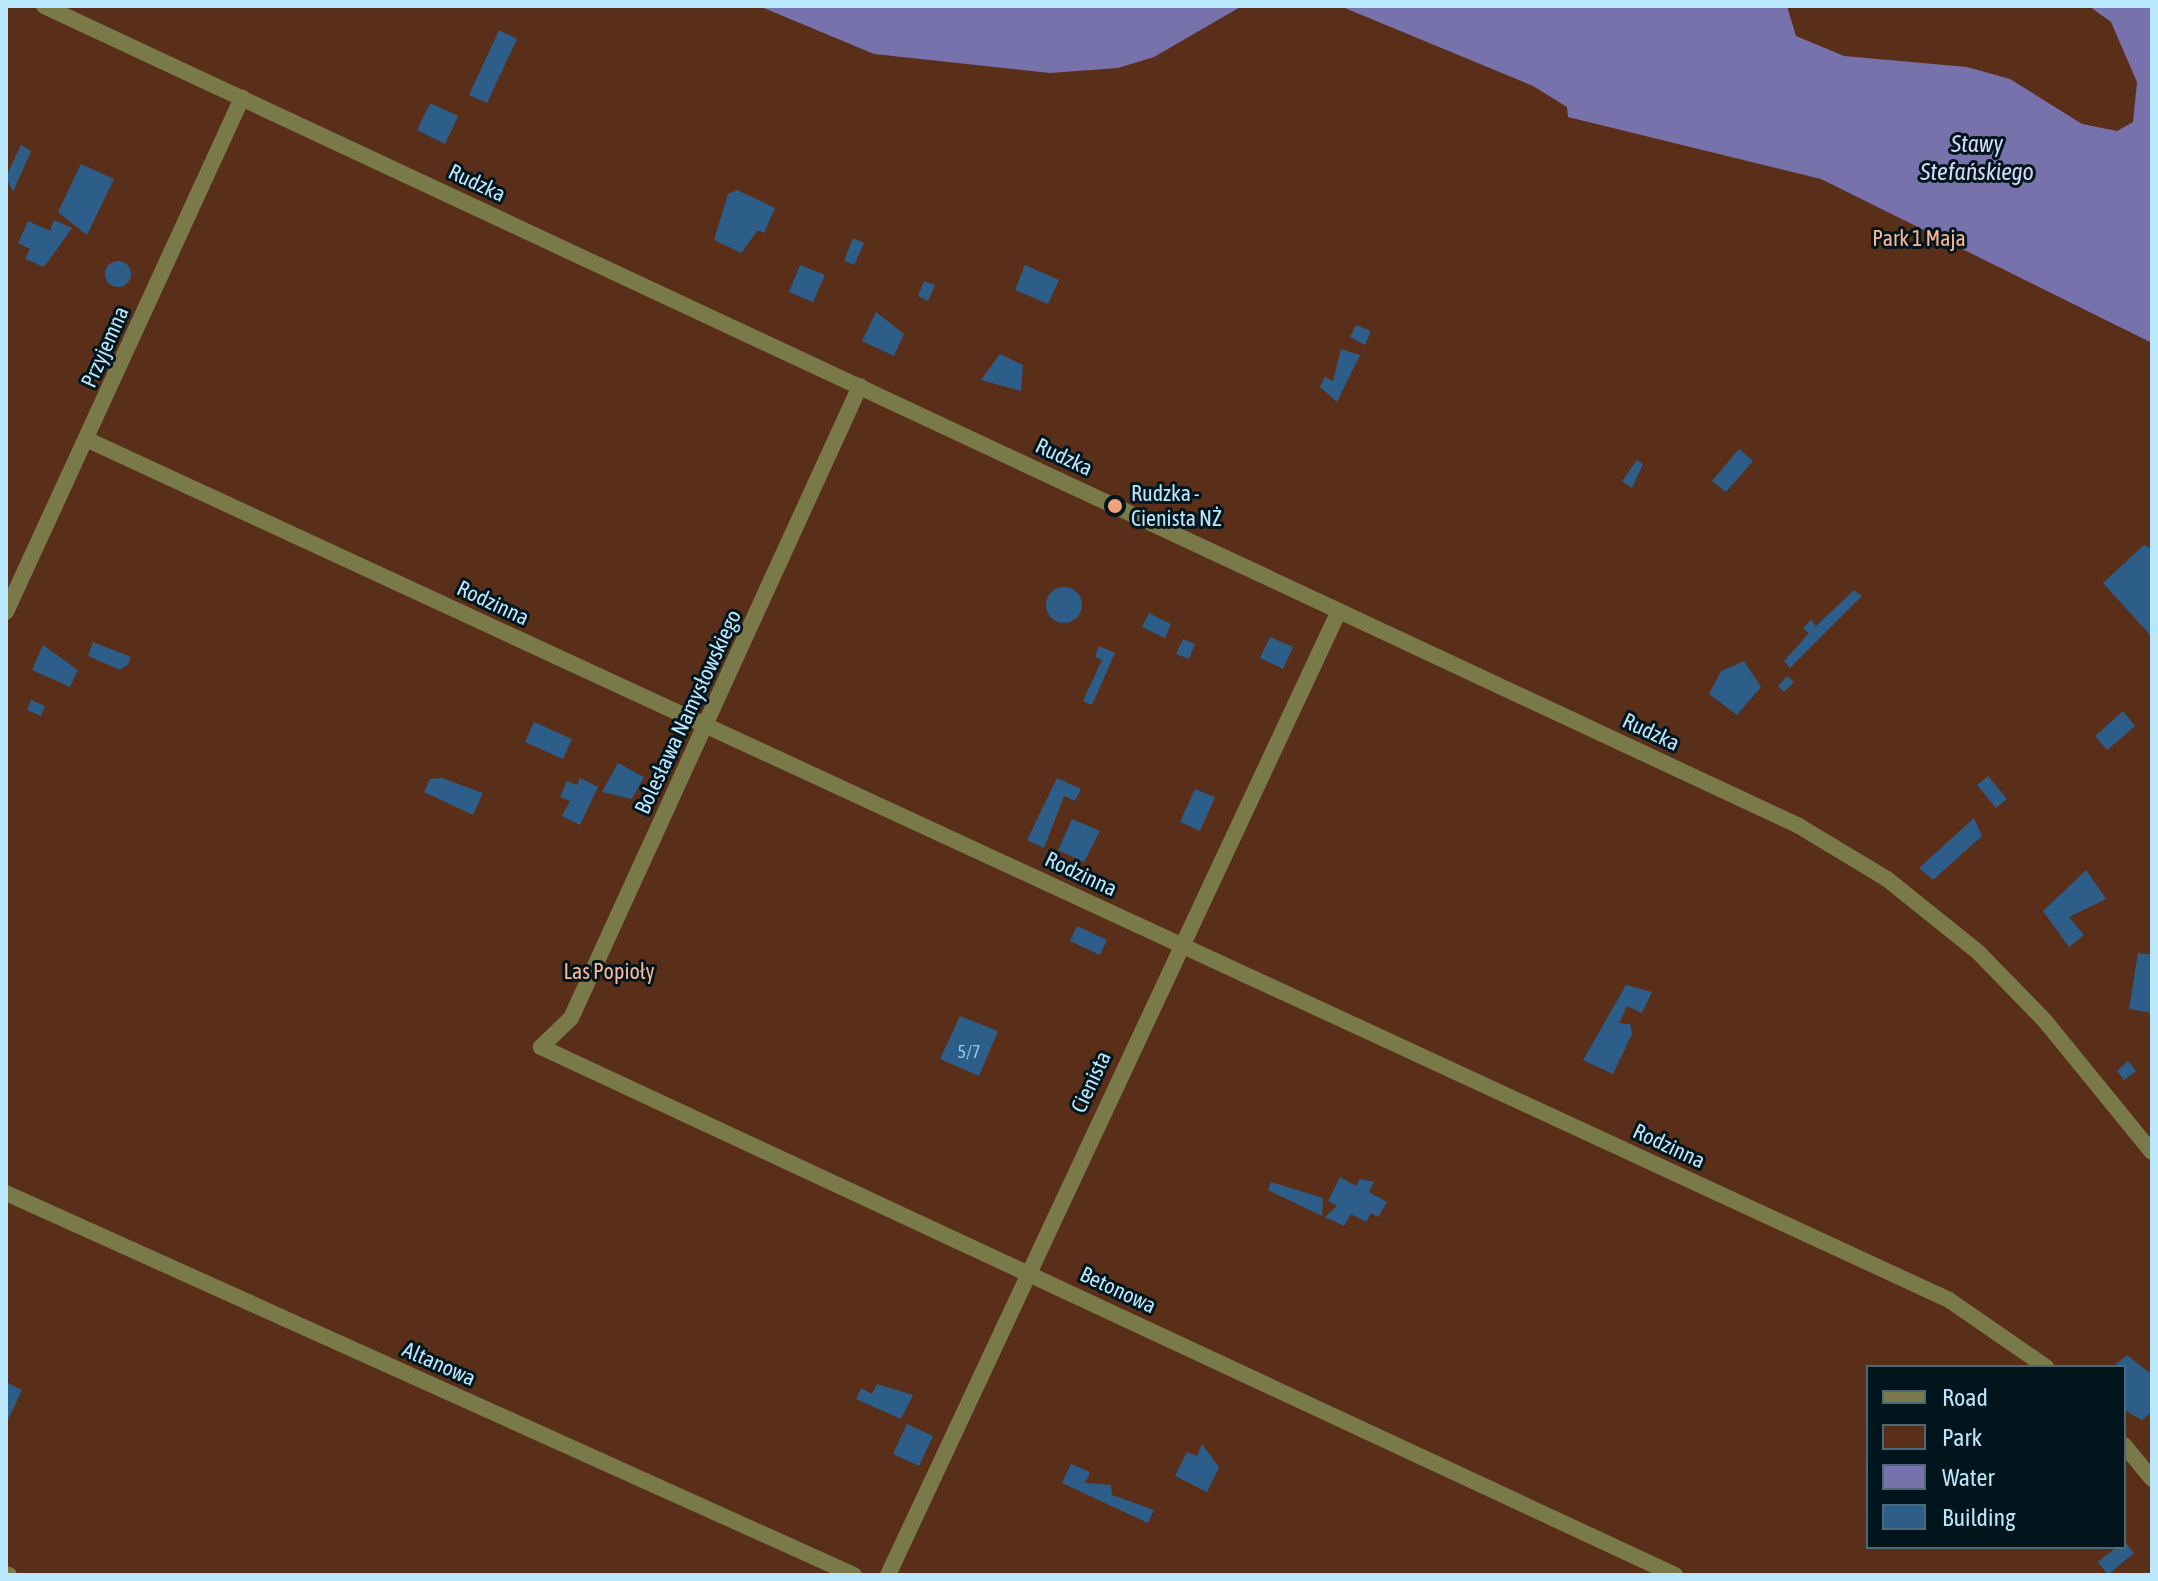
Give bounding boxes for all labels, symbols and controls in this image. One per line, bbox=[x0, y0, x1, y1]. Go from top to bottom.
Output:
water label: Stawy Stefańskiego bbox=[1920, 130, 2034, 186]
street label: Rudzka bbox=[444, 158, 510, 208]
park label: Park 1 Maja bbox=[1872, 226, 1966, 252]
street label: Przyjemna bbox=[75, 302, 135, 392]
street label: Rudzka bbox=[1031, 432, 1097, 482]
place label: Rudzka - Cienista NŻ bbox=[1131, 480, 1222, 532]
marker: Rudzka - Cienista NŻ bbox=[1106, 497, 1124, 515]
street label: Rodzinna bbox=[453, 575, 533, 631]
street label: Bolesława Namysłowskiego bbox=[629, 606, 747, 818]
street label: Rudzka bbox=[1618, 707, 1684, 757]
street label: Rodzinna bbox=[1041, 846, 1121, 902]
park label: Las Popioły bbox=[564, 959, 654, 985]
house number: 5/7 bbox=[957, 1041, 981, 1063]
street label: Cienista bbox=[1065, 1047, 1117, 1117]
street label: Rodzinna bbox=[1629, 1118, 1709, 1174]
street label: Betonowa bbox=[1076, 1261, 1160, 1319]
street label: Altanowa bbox=[398, 1336, 480, 1392]
legend bbox=[1866, 1365, 2126, 1549]
text: Road bbox=[1942, 1384, 1988, 1411]
text: Park bbox=[1942, 1424, 1982, 1451]
text: Water bbox=[1942, 1464, 1995, 1491]
text: Building bbox=[1942, 1504, 2015, 1531]

